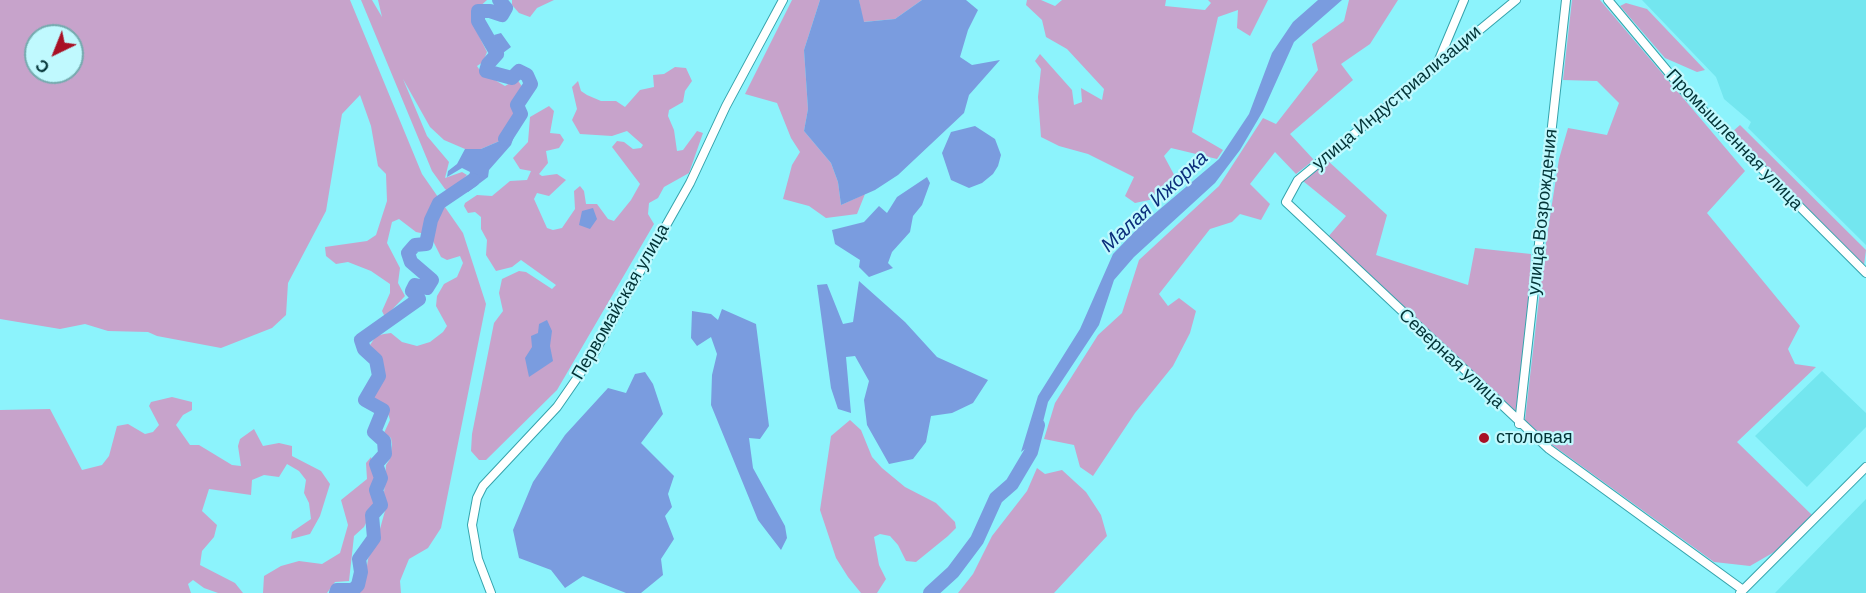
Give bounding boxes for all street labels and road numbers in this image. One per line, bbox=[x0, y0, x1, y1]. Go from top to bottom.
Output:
street label: улица Индустриализации bbox=[1308, 21, 1486, 175]
street label: Промышленная улица bbox=[1661, 65, 1807, 215]
street label: улица Возрождения bbox=[1524, 128, 1562, 296]
street label: Первомайская улица bbox=[568, 220, 674, 384]
street label: Северная улица bbox=[1394, 305, 1508, 413]

